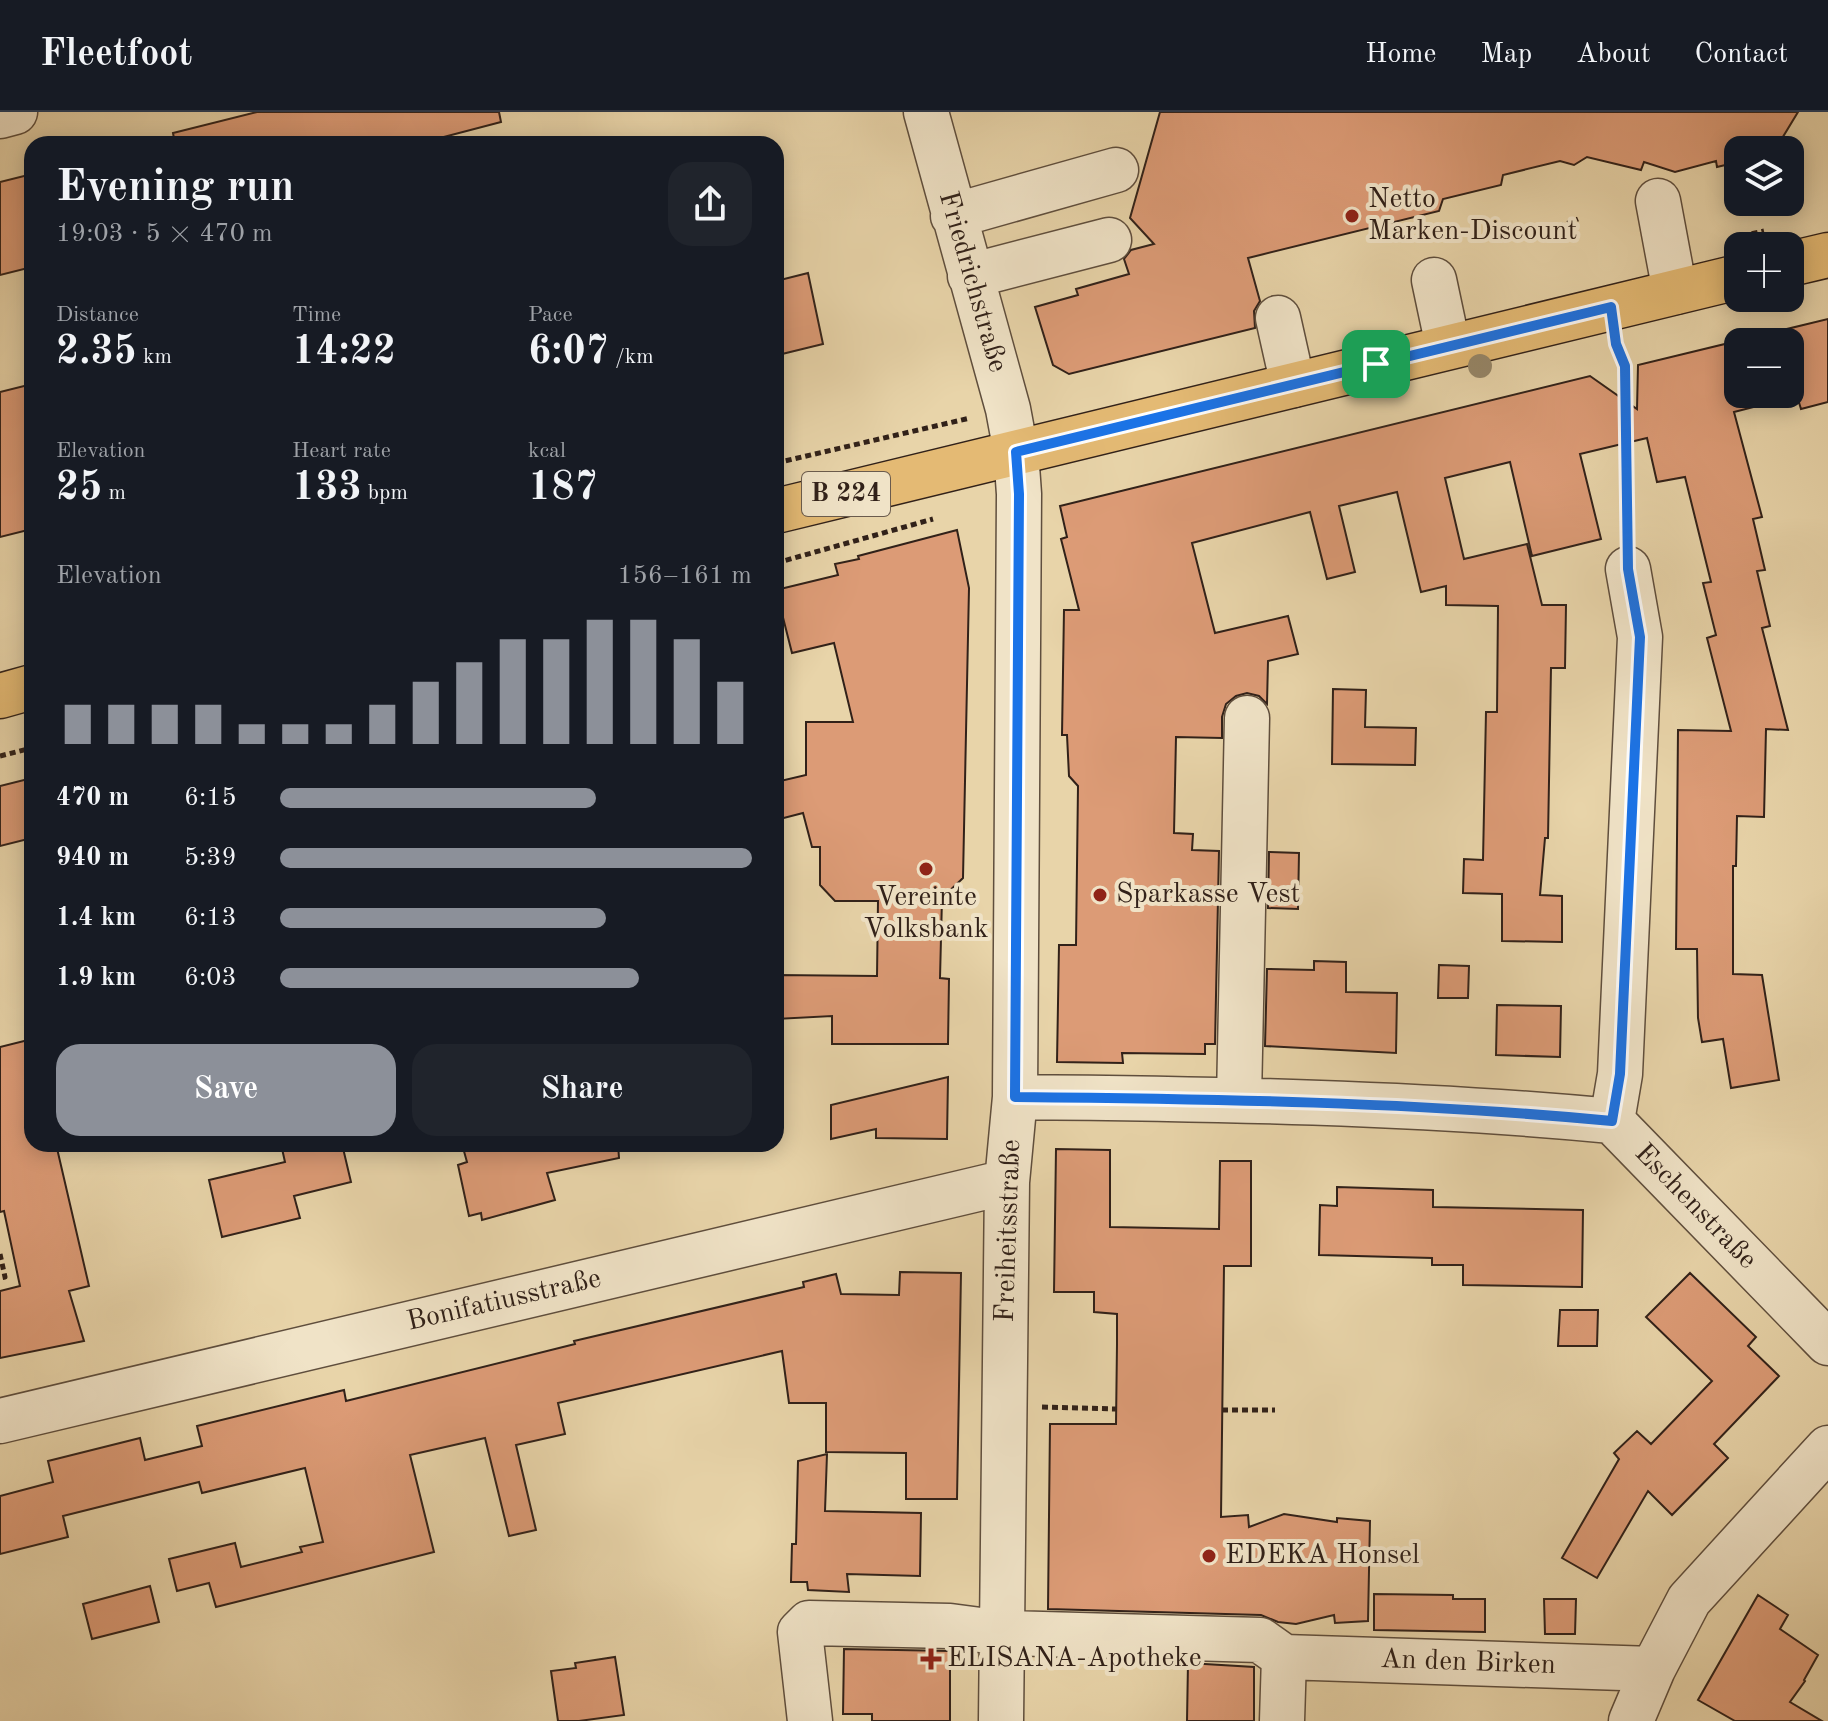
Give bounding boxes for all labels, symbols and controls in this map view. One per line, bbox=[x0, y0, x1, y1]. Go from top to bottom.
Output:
text: Fleetfoot bbox=[40, 36, 192, 74]
text: Home bbox=[1365, 41, 1436, 69]
text: Map bbox=[1480, 41, 1532, 69]
text: About bbox=[1576, 41, 1651, 69]
text: Contact bbox=[1695, 41, 1788, 69]
map controls bbox=[1724, 136, 1804, 408]
button: layers bbox=[1724, 136, 1804, 216]
button: share bbox=[668, 162, 752, 246]
text: Evening run bbox=[56, 166, 294, 210]
place label: Netto Marken-Discount bbox=[1368, 186, 1577, 246]
street label: Friedrichstraße bbox=[933, 188, 1011, 376]
marker: Netto Marken-Discount bbox=[1343, 207, 1361, 225]
text: 19:03 · 5 × 470 m bbox=[56, 221, 273, 247]
button: + bbox=[1724, 232, 1804, 312]
text: Distance bbox=[56, 304, 139, 326]
text: Time bbox=[292, 304, 341, 326]
text: Pace bbox=[528, 304, 573, 326]
button: − bbox=[1724, 328, 1804, 408]
pin bbox=[1342, 330, 1410, 398]
text: 2.35 bbox=[56, 333, 137, 373]
text: 14:22 bbox=[292, 333, 396, 373]
text: 6:07 bbox=[528, 333, 609, 373]
icon: arrive bbox=[1354, 342, 1398, 386]
text: km bbox=[137, 346, 172, 368]
text: /km bbox=[609, 346, 654, 368]
text: Elevation bbox=[56, 440, 146, 462]
text: Heart rate bbox=[292, 440, 391, 462]
text: kcal bbox=[528, 440, 566, 462]
text: 25 bbox=[56, 469, 102, 509]
text: 133 bbox=[292, 469, 362, 509]
text: 187 bbox=[528, 469, 598, 509]
road number: B 224 bbox=[802, 472, 890, 516]
text: m bbox=[102, 482, 126, 504]
text: bpm bbox=[362, 482, 408, 504]
text: Elevation bbox=[56, 563, 162, 589]
text: 156–161 m bbox=[617, 563, 752, 589]
text: 470 m bbox=[56, 785, 129, 811]
text: 6:15 bbox=[184, 785, 237, 811]
text: 940 m bbox=[56, 845, 129, 871]
text: 5:39 bbox=[184, 845, 237, 871]
marker: Vereinte Volksbank bbox=[917, 860, 935, 878]
place label: Sparkasse Vest bbox=[1116, 881, 1300, 909]
place label: Vereinte Volksbank bbox=[864, 884, 988, 944]
marker: Sparkasse Vest bbox=[1091, 886, 1109, 904]
text: 1.4 km bbox=[56, 905, 136, 931]
text: 6:13 bbox=[184, 905, 237, 931]
text: 1.9 km bbox=[56, 965, 136, 991]
text: 6:03 bbox=[184, 965, 237, 991]
button: Save bbox=[56, 1044, 396, 1136]
button: Share bbox=[412, 1044, 752, 1136]
street label: Freiheitsstraße bbox=[992, 1139, 1026, 1323]
street label: Eschenstraße bbox=[1629, 1139, 1761, 1275]
street label: Bonifatiusstraße bbox=[404, 1265, 604, 1337]
place label: EDEKA Honsel bbox=[1225, 1542, 1420, 1570]
marker: EDEKA Honsel bbox=[1200, 1547, 1218, 1565]
place label: ELISANA-Apotheke bbox=[947, 1645, 1202, 1673]
street label: An den Birken bbox=[1380, 1646, 1556, 1680]
marker: ELISANA-Apotheke bbox=[922, 1650, 940, 1668]

